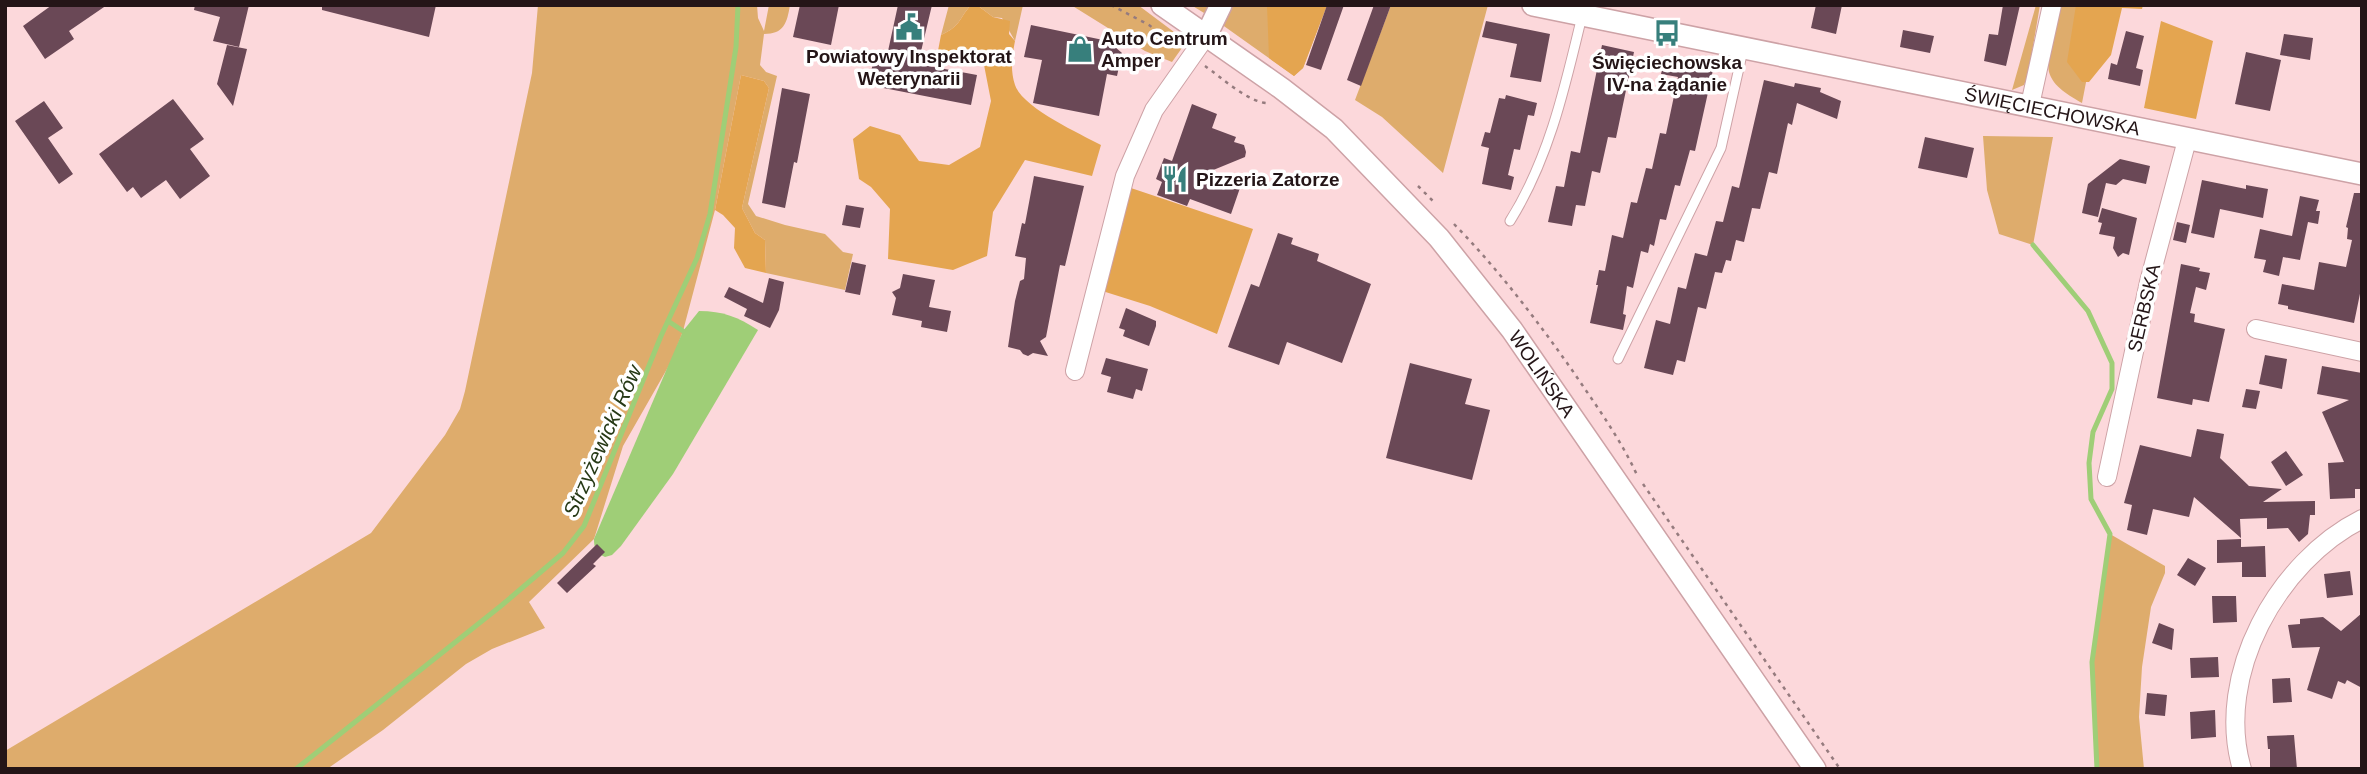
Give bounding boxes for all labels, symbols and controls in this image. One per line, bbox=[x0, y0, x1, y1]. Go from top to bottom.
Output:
public building icon: Powiatowy Inspektorat Weterynarii bbox=[894, 12, 924, 42]
bus stop icon: Święciechowska IV-na żądanie bbox=[1652, 18, 1682, 48]
place label: Auto Centrum Amper bbox=[1101, 28, 1228, 71]
shop icon: Auto Centrum Amper bbox=[1065, 34, 1095, 64]
place label: Powiatowy Inspektorat Weterynarii bbox=[806, 46, 1013, 89]
place label: Święciechowska IV-na żądanie bbox=[1592, 52, 1742, 95]
street label: ŚWIĘCIECHOWSKA bbox=[1963, 83, 2142, 139]
restaurant icon: Pizzeria Zatorze bbox=[1160, 164, 1190, 194]
place label: Pizzeria Zatorze bbox=[1196, 169, 1340, 190]
street label: SERBSKA bbox=[2124, 262, 2164, 354]
street label: WOLIŃSKA bbox=[1505, 326, 1579, 421]
water label: Strzyżewicki Rów bbox=[558, 360, 646, 520]

